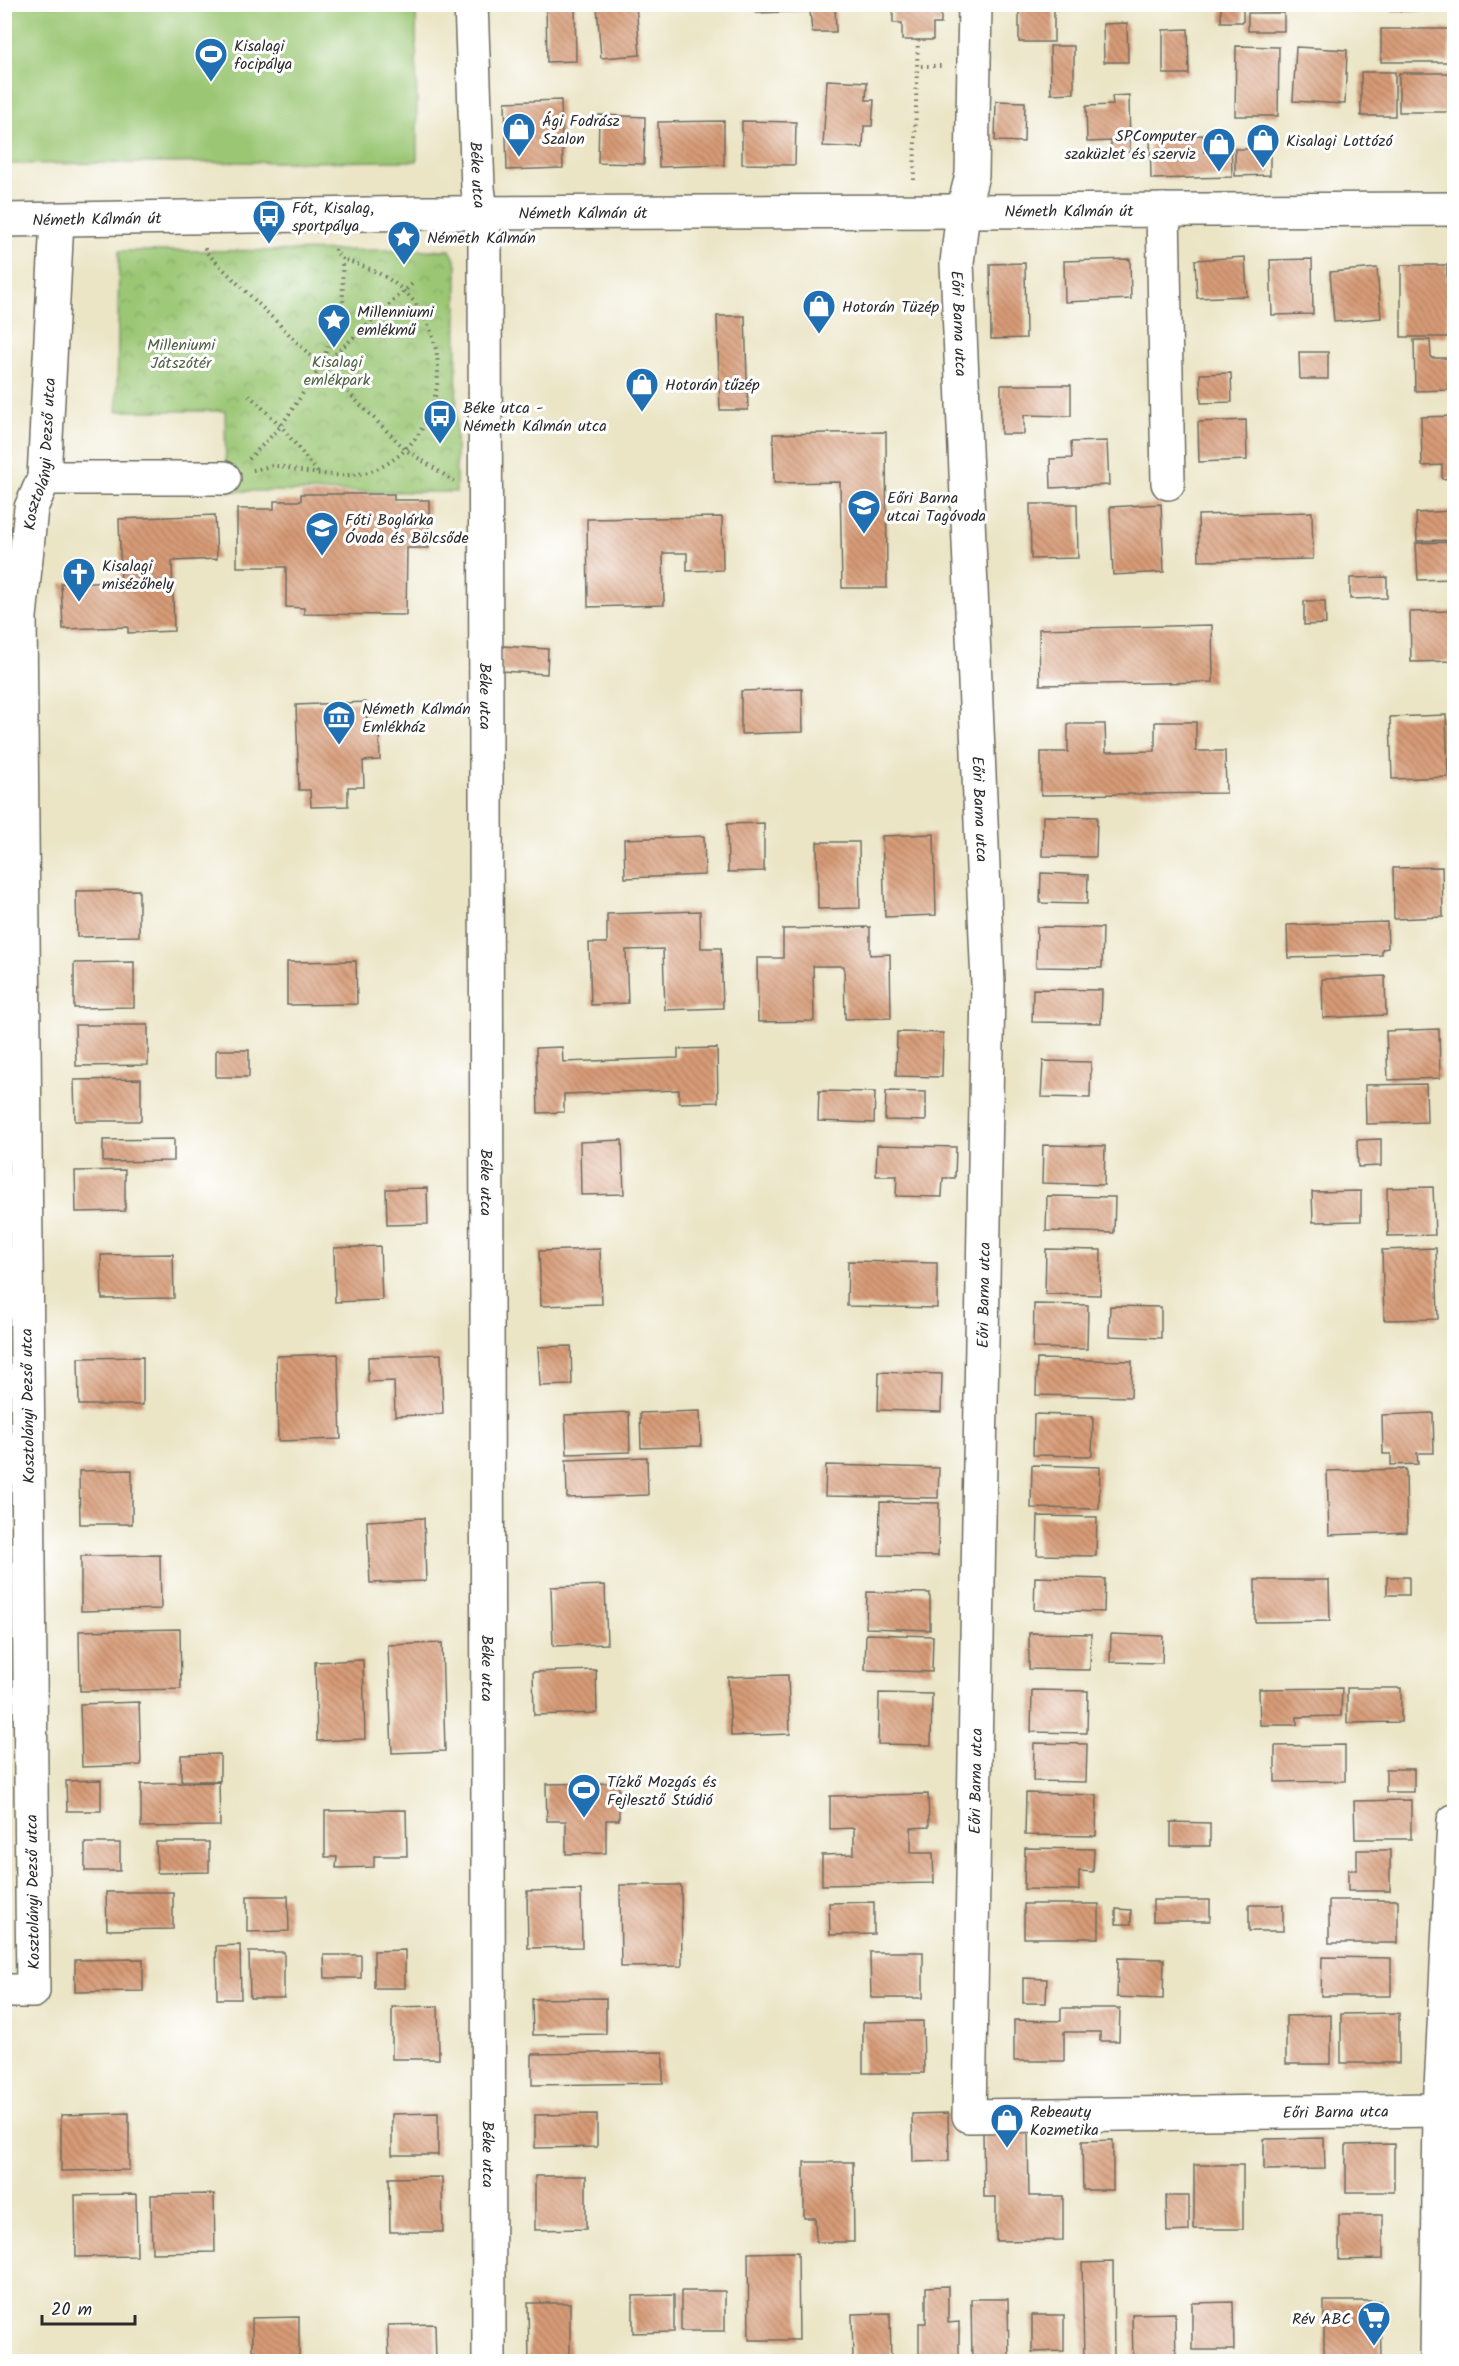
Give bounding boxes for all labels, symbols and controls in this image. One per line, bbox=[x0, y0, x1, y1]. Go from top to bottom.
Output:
place label: Kisalagi focipálya bbox=[234, 34, 292, 77]
sports icon: Kisalagi focipálya bbox=[193, 36, 229, 83]
place label: Ági Fodrász Szalon bbox=[542, 109, 620, 152]
shop icon: Ági Fodrász Szalon bbox=[501, 111, 537, 158]
shop icon: Kisalagi Lottózó bbox=[1245, 122, 1281, 169]
place label: SPComputer szaküzlet és szerviz bbox=[1065, 124, 1198, 167]
shop icon: SPComputer szaküzlet és szerviz bbox=[1201, 126, 1237, 173]
place label: Kisalagi Lottózó bbox=[1286, 129, 1393, 154]
street label: Béke utca bbox=[462, 141, 491, 210]
place label: Fót, Kisalag, sportpálya bbox=[292, 196, 374, 239]
bus stop icon: Fót, Kisalag, sportpálya bbox=[251, 198, 287, 245]
street label: Németh Kálmán út bbox=[1004, 199, 1134, 225]
street label: Németh Kálmán út bbox=[518, 201, 648, 227]
street label: Németh Kálmán út bbox=[32, 206, 163, 234]
place icon: Németh Kálmán bbox=[386, 219, 422, 266]
place label: Németh Kálmán bbox=[427, 226, 536, 251]
street label: Eőri Barna utca bbox=[943, 270, 973, 377]
shop icon: Hotorán Tüzép bbox=[801, 288, 837, 335]
place label: Hotorán Tüzép bbox=[842, 295, 939, 320]
place label: Millenniumi emlékmű bbox=[357, 300, 435, 343]
place icon: Millenniumi emlékmű bbox=[316, 302, 352, 349]
park label: Milleniumi Játszótér bbox=[147, 333, 216, 376]
park label: Kisalagi emlékpark bbox=[304, 350, 371, 393]
shop icon: Hotorán tűzép bbox=[624, 366, 660, 413]
place label: Hotorán tűzép bbox=[665, 373, 760, 398]
street label: Kosztolányi Dezső utca bbox=[18, 377, 63, 532]
place label: Béke utca - Németh Kálmán utca bbox=[463, 396, 607, 439]
bus stop icon: Béke utca - Németh Kálmán utca bbox=[422, 398, 458, 445]
place label: Eőri Barna utcai Tagóvoda bbox=[887, 486, 986, 529]
school or university icon: Eőri Barna utcai Tagóvoda bbox=[846, 488, 882, 535]
place label: Fóti Boglárka Óvoda és Bölcsőde bbox=[345, 508, 469, 551]
school or university icon: Fóti Boglárka Óvoda és Bölcsőde bbox=[304, 510, 340, 557]
place label: Kisalagi misézőhely bbox=[102, 554, 174, 597]
church icon: Kisalagi misézőhely bbox=[61, 556, 97, 603]
street label: Béke utca bbox=[472, 663, 497, 730]
place label: Németh Kálmán Emlékház bbox=[362, 697, 471, 740]
museum icon: Németh Kálmán Emlékház bbox=[321, 699, 357, 746]
street label: Eőri Barna utca bbox=[964, 756, 994, 863]
street label: Béke utca bbox=[473, 1149, 498, 1216]
street label: Eőri Barna utca bbox=[971, 1242, 998, 1348]
street label: Kosztolányi Dezső utca bbox=[15, 1328, 42, 1484]
street label: Béke utca bbox=[474, 1635, 499, 1702]
street label: Eőri Barna utca bbox=[963, 1728, 990, 1834]
place label: Tízkő Mozgás és Fejlesztő Stúdió bbox=[607, 1770, 717, 1813]
sports icon: Tízkő Mozgás és Fejlesztő Stúdió bbox=[566, 1772, 602, 1819]
street label: Kosztolányi Dezső utca bbox=[20, 1814, 47, 1970]
place label: Rebeauty Kozmetika bbox=[1030, 2100, 1099, 2143]
street label: Eőri Barna utca bbox=[1282, 2100, 1389, 2126]
shop icon: Rebeauty Kozmetika bbox=[989, 2102, 1025, 2149]
street label: Béke utca bbox=[475, 2121, 500, 2188]
scale bar bbox=[42, 2288, 135, 2326]
text: 20 m bbox=[51, 2296, 92, 2325]
supermarket icon: Rév ABC bbox=[1356, 2300, 1392, 2347]
place label: Rév ABC bbox=[1292, 2307, 1351, 2332]

